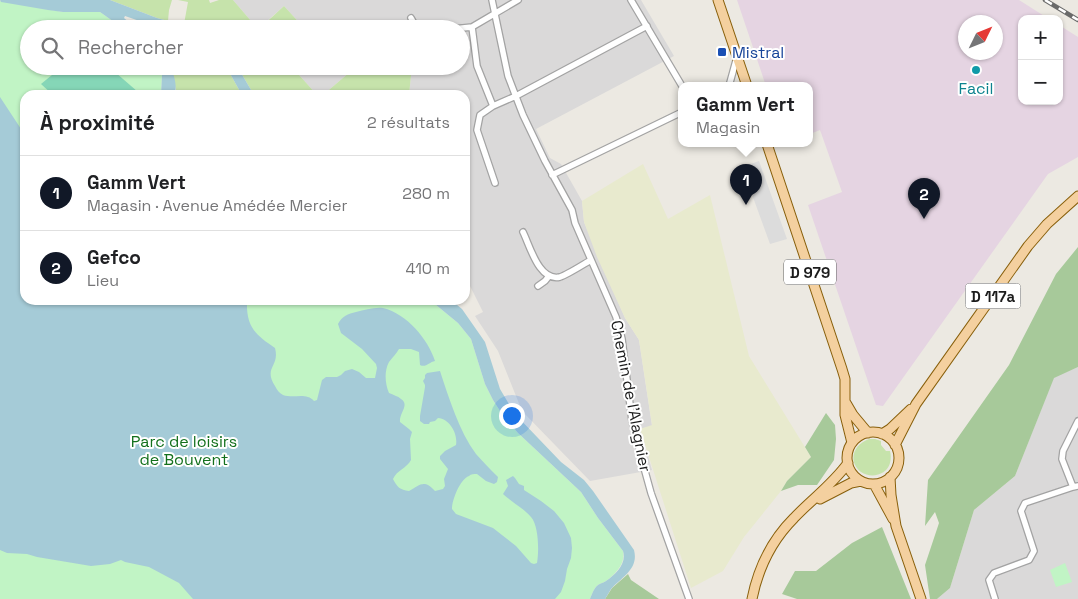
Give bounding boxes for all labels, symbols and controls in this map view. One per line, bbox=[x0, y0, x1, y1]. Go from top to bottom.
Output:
north arrow bbox=[958, 15, 1003, 60]
map controls bbox=[1018, 15, 1063, 105]
button: + bbox=[1018, 15, 1063, 60]
search box bbox=[20, 20, 470, 75]
icon: search bbox=[38, 34, 66, 62]
text: Rechercher bbox=[78, 35, 184, 60]
place label: Mistral bbox=[732, 42, 784, 63]
marker: Mistral bbox=[716, 46, 728, 58]
button: − bbox=[1018, 60, 1063, 105]
marker: Facil bbox=[970, 64, 982, 76]
place label: Facil bbox=[959, 78, 993, 99]
popup bbox=[678, 82, 813, 147]
text: Gamm Vert bbox=[696, 92, 795, 117]
text: À proximité bbox=[40, 109, 155, 136]
text: 2 résultats bbox=[367, 112, 450, 133]
text: Magasin bbox=[696, 117, 760, 138]
pin: 1 bbox=[730, 164, 762, 205]
text: Gamm Vert bbox=[87, 170, 186, 195]
pin: 2 bbox=[908, 178, 940, 219]
text: 1 bbox=[52, 183, 60, 204]
text: 280 m bbox=[402, 183, 450, 204]
text: Magasin · Avenue Amédée Mercier bbox=[87, 195, 348, 216]
text: Gefco bbox=[87, 245, 141, 270]
text: 2 bbox=[51, 258, 61, 279]
text: 410 m bbox=[406, 258, 450, 279]
road number: D 979 bbox=[784, 260, 836, 284]
text: Lieu bbox=[87, 270, 119, 291]
road number: D 117a bbox=[966, 284, 1020, 308]
street label: Chemin de l'Alagnier bbox=[606, 318, 656, 474]
your location bbox=[499, 403, 525, 429]
park label: Parc de loisirs de Bouvent bbox=[131, 431, 237, 470]

